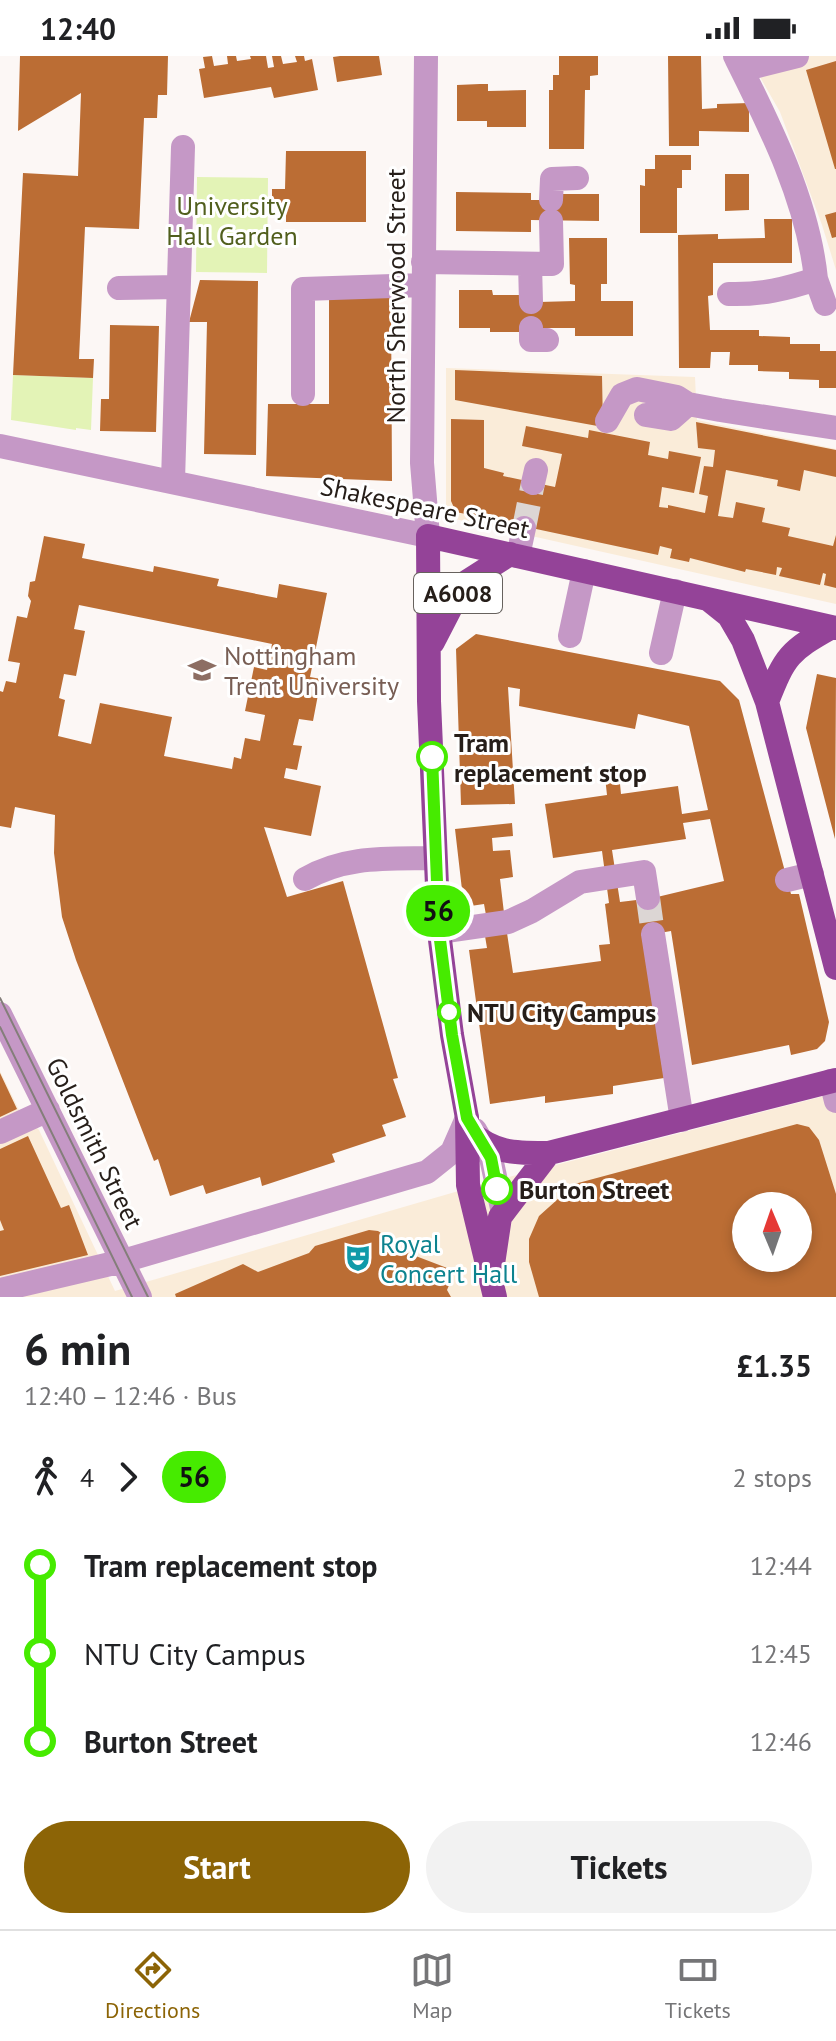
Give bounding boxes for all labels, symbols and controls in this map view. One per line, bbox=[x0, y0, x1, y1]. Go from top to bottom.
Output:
text: 12:40 bbox=[40, 9, 116, 48]
street label: North Sherwood Street bbox=[379, 168, 412, 424]
park label: University Hall Garden bbox=[166, 189, 298, 252]
street label: Shakespeare Street bbox=[317, 469, 533, 545]
road number: A6008 bbox=[414, 573, 502, 613]
place label: Nottingham Trent University bbox=[224, 639, 399, 702]
school or university icon: Nottingham Trent University bbox=[187, 655, 217, 685]
place label: Tram replacement stop bbox=[454, 726, 647, 789]
marker: Tram replacement stop bbox=[417, 742, 447, 772]
line badge: 56 bbox=[402, 885, 474, 937]
text: 56 bbox=[422, 892, 454, 929]
place label: NTU City Campus bbox=[467, 996, 656, 1029]
marker: NTU City Campus bbox=[438, 1001, 460, 1023]
street label: Goldsmith Street bbox=[39, 1052, 151, 1234]
place label: Burton Street bbox=[519, 1173, 669, 1206]
marker: Burton Street bbox=[482, 1174, 512, 1204]
north arrow bbox=[732, 1192, 812, 1272]
map controls bbox=[732, 1192, 812, 1272]
place label: Royal Concert Hall bbox=[380, 1227, 518, 1290]
theatre icon: Royal Concert Hall bbox=[343, 1243, 373, 1273]
text: 6 min bbox=[24, 1320, 131, 1377]
text: £1.35 bbox=[737, 1346, 812, 1385]
text: 12:40 – 12:46 · Bus bbox=[24, 1379, 237, 1412]
icon: walk bbox=[24, 1455, 68, 1499]
icon: forward bbox=[106, 1455, 150, 1499]
text: 56 bbox=[178, 1458, 210, 1495]
text: 4 bbox=[80, 1461, 94, 1494]
text: 2 stops bbox=[732, 1461, 812, 1494]
text: Tram replacement stop bbox=[84, 1546, 378, 1585]
text: 12:44 bbox=[750, 1549, 812, 1582]
text: NTU City Campus bbox=[84, 1634, 306, 1673]
text: 12:45 bbox=[750, 1637, 812, 1670]
text: Burton Street bbox=[84, 1722, 257, 1761]
text: 12:46 bbox=[750, 1725, 812, 1758]
button: Start bbox=[24, 1821, 410, 1913]
button: Tickets bbox=[426, 1821, 812, 1913]
tab: Directions bbox=[105, 1948, 200, 2024]
tab: Map bbox=[410, 1948, 454, 2024]
tab: Tickets bbox=[665, 1948, 731, 2024]

